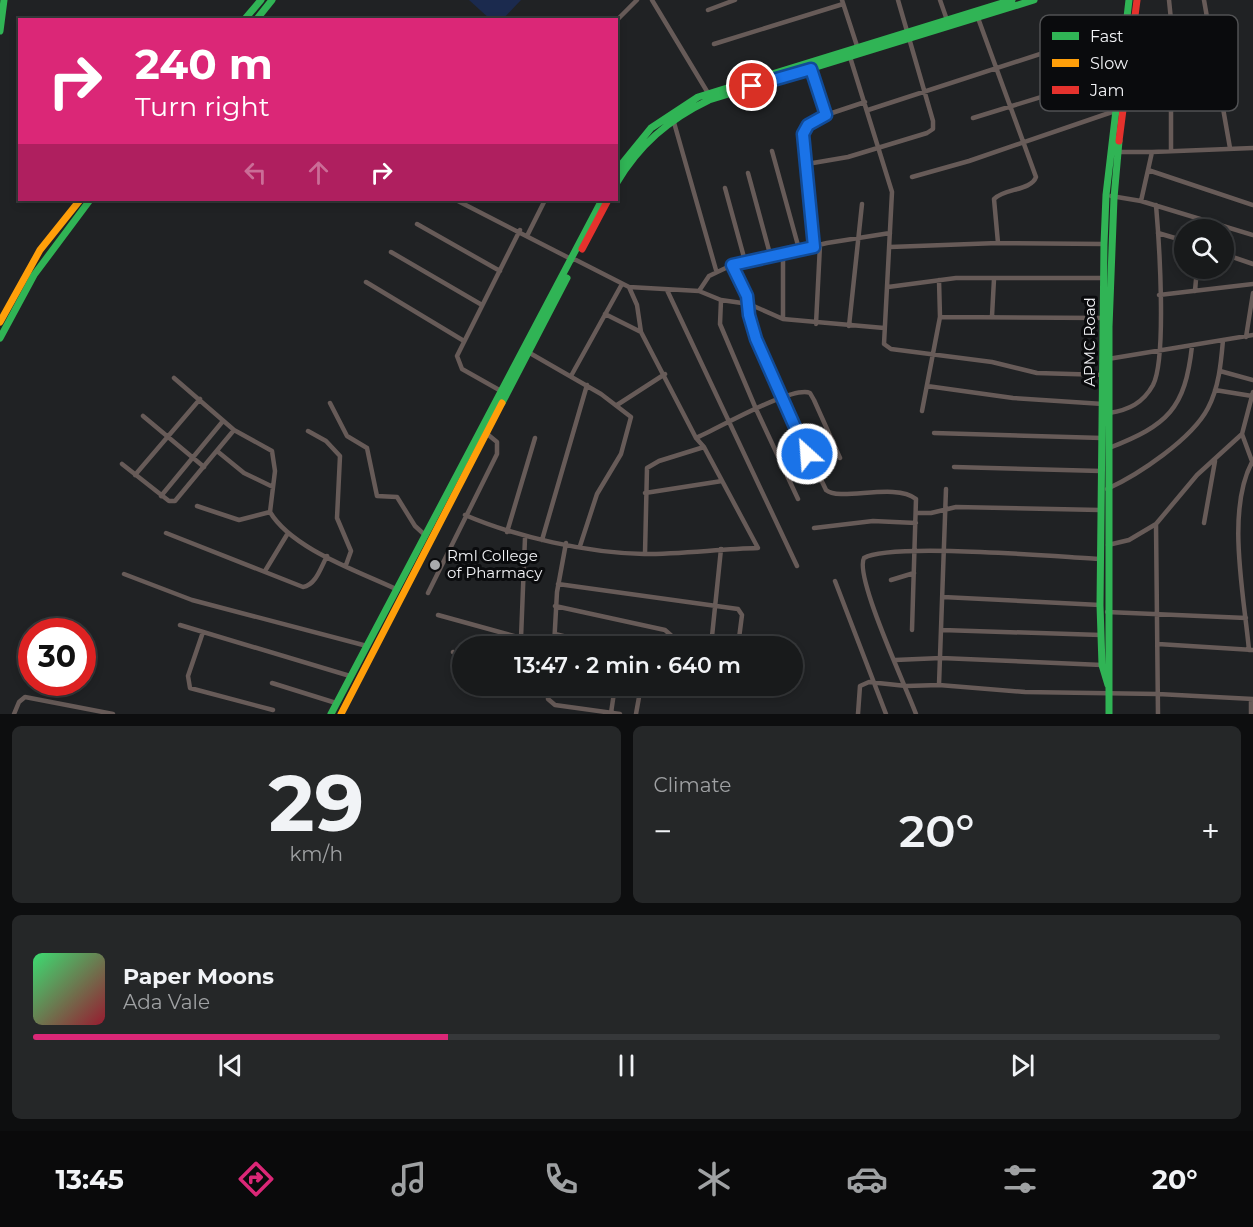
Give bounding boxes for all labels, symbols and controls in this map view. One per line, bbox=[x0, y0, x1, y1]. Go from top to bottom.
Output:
legend bbox=[1040, 15, 1238, 111]
text: Fast bbox=[1090, 27, 1124, 46]
text: 240 m bbox=[135, 38, 273, 90]
icon: right bbox=[36, 42, 114, 120]
text: Slow bbox=[1090, 54, 1128, 73]
pin bbox=[726, 60, 777, 111]
icon: arrive bbox=[735, 69, 768, 102]
text: Jam bbox=[1089, 81, 1124, 100]
text: Turn right bbox=[135, 90, 270, 123]
icon: left bbox=[239, 156, 272, 189]
icon: ahead bbox=[302, 156, 335, 189]
icon: right bbox=[365, 156, 398, 189]
map controls bbox=[1174, 219, 1234, 279]
button: search bbox=[1174, 219, 1234, 279]
street label: APMC Road bbox=[1080, 297, 1099, 387]
position arrow bbox=[775, 422, 839, 486]
place label: Rml College of Pharmacy bbox=[447, 546, 543, 582]
marker: Rml College of Pharmacy bbox=[428, 558, 442, 572]
speed limit sign: 30 bbox=[18, 618, 96, 696]
text: 13:47 · 2 min · 640 m bbox=[514, 652, 741, 679]
text: 29 bbox=[268, 755, 364, 851]
text: Climate bbox=[654, 773, 731, 797]
text: 20° bbox=[899, 803, 974, 858]
text: − bbox=[654, 811, 672, 851]
text: + bbox=[1201, 811, 1220, 851]
text: km/h bbox=[290, 842, 343, 866]
text: Paper Moons bbox=[123, 963, 274, 990]
text: Ada Vale bbox=[123, 990, 210, 1014]
icon: previous bbox=[214, 1049, 247, 1082]
icon: pause bbox=[610, 1049, 643, 1082]
icon: next bbox=[1006, 1049, 1039, 1082]
icon: directions bbox=[235, 1158, 277, 1200]
icon: music bbox=[388, 1158, 430, 1200]
icon: phone bbox=[540, 1158, 582, 1200]
icon: climate bbox=[693, 1158, 735, 1200]
icon: car bbox=[846, 1158, 888, 1200]
icon: filters bbox=[999, 1158, 1041, 1200]
text: 13:45 bbox=[55, 1163, 124, 1196]
text: 20° bbox=[1152, 1163, 1198, 1196]

